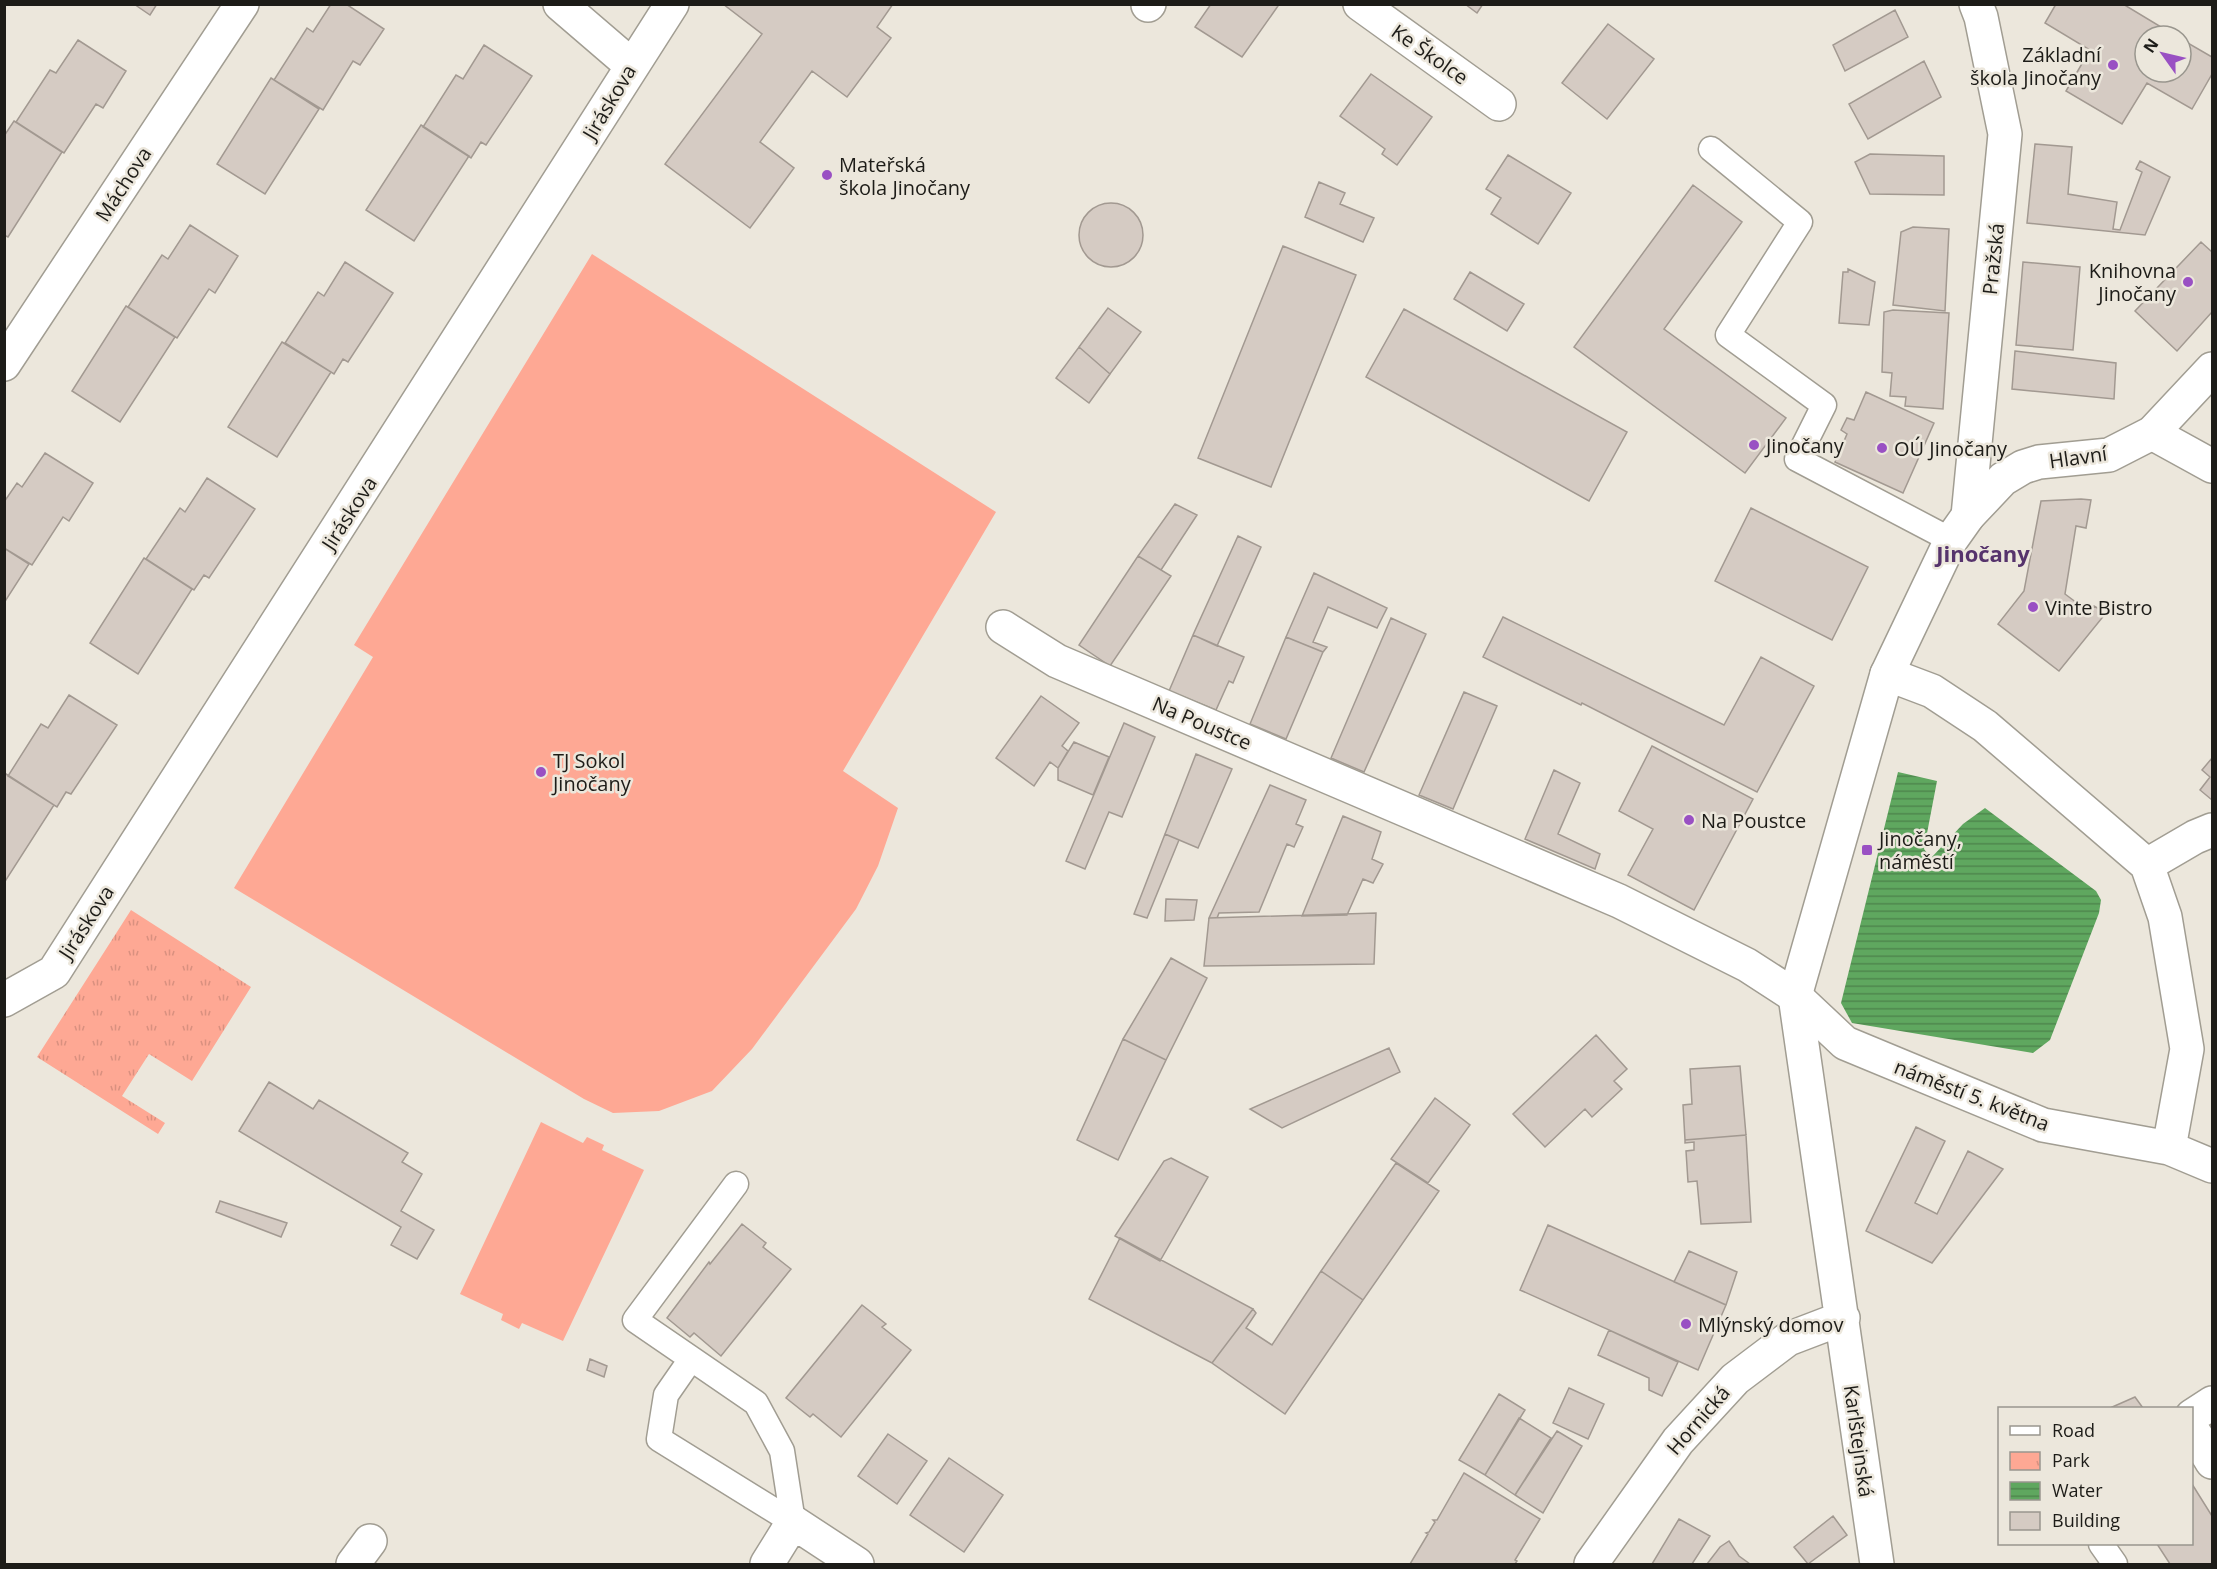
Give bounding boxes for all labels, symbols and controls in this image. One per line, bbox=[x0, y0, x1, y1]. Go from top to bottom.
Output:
street label: Ke Školce bbox=[1386, 18, 1474, 90]
north arrow bbox=[2133, 24, 2193, 84]
text: N bbox=[2138, 34, 2163, 57]
place label: Základní škola Jinočany bbox=[1970, 41, 2102, 91]
marker: Základní škola Jinočany bbox=[2106, 58, 2120, 72]
street label: Jiráskova bbox=[575, 60, 642, 146]
street label: Máchova bbox=[89, 141, 157, 227]
place label: Mateřská škola Jinočany bbox=[839, 151, 971, 201]
marker: Mateřská škola Jinočany bbox=[820, 168, 834, 182]
street label: Pražská bbox=[1976, 222, 2010, 296]
place label: Knihovna Jinočany bbox=[2089, 257, 2177, 307]
marker: Knihovna Jinočany bbox=[2181, 275, 2195, 289]
place label: Jinočany bbox=[1764, 432, 1845, 459]
place label: OÚ Jinočany bbox=[1894, 435, 2008, 462]
marker: Jinočany bbox=[1747, 438, 1761, 452]
street label: Hlavní bbox=[2047, 439, 2110, 474]
marker: OÚ Jinočany bbox=[1875, 441, 1889, 455]
street label: Jiráskova bbox=[314, 471, 383, 557]
district label: Jinočany bbox=[1934, 538, 2030, 568]
place label: Vinte Bistro bbox=[2045, 594, 2153, 621]
marker: Vinte Bistro bbox=[2026, 600, 2040, 614]
street label: Na Poustce bbox=[1148, 690, 1256, 756]
place label: TJ Sokol Jinočany bbox=[551, 747, 632, 797]
marker: TJ Sokol Jinočany bbox=[534, 765, 548, 779]
place label: Na Poustce bbox=[1701, 807, 1806, 834]
marker: Na Poustce bbox=[1682, 813, 1696, 827]
place label: Jinočany, náměstí bbox=[1877, 825, 1962, 875]
marker: Jinočany, náměstí bbox=[1860, 843, 1874, 857]
street label: Jiráskova bbox=[51, 880, 120, 966]
street label: náměstí 5. května bbox=[1891, 1053, 2053, 1137]
place label: Mlýnský domov bbox=[1698, 1311, 1843, 1338]
marker: Mlýnský domov bbox=[1679, 1317, 1693, 1331]
street label: Hornická bbox=[1660, 1380, 1736, 1460]
street label: Karlštejnská bbox=[1838, 1383, 1880, 1499]
legend bbox=[1998, 1407, 2193, 1545]
text: Road bbox=[2052, 1418, 2095, 1442]
text: Park bbox=[2052, 1448, 2090, 1472]
text: Water bbox=[2052, 1478, 2103, 1502]
text: Building bbox=[2052, 1508, 2120, 1532]

